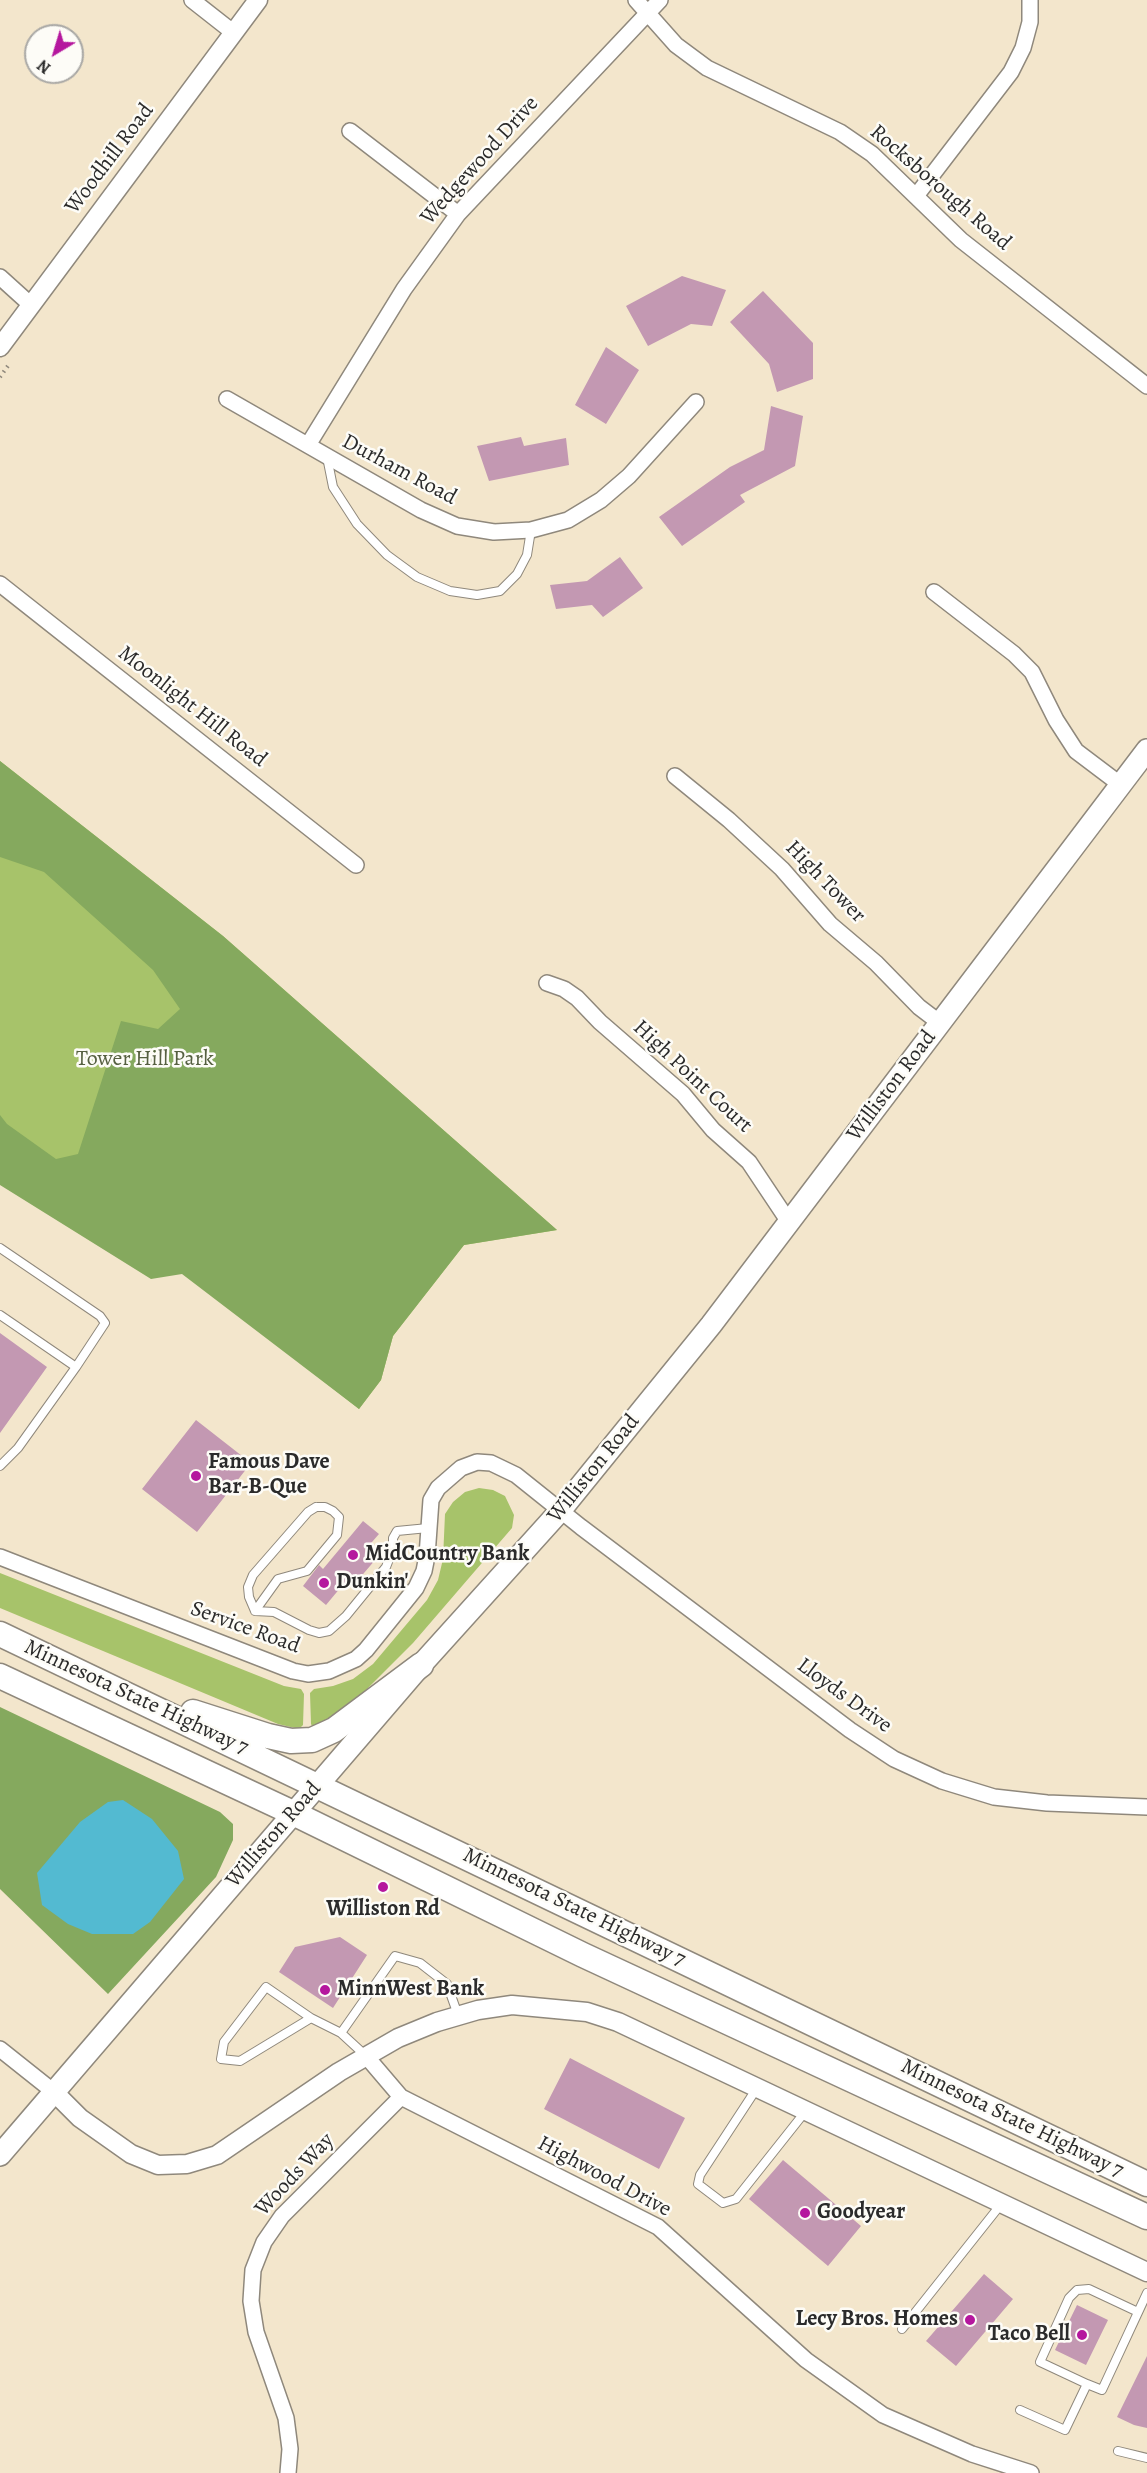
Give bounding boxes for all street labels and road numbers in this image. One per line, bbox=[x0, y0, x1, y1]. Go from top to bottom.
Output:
street label: Wedgewood Drive bbox=[415, 91, 545, 231]
street label: Woodhill Road bbox=[60, 99, 160, 219]
street label: Rocksborough Road bbox=[864, 119, 1016, 257]
street label: Durham Road bbox=[337, 429, 461, 511]
street label: Moonlight Hill Road bbox=[112, 641, 272, 773]
street label: High Tower bbox=[779, 835, 871, 929]
street label: High Point Court bbox=[627, 1015, 757, 1139]
street label: Williston Road bbox=[842, 1025, 942, 1147]
street label: Williston Road bbox=[542, 1409, 646, 1529]
street label: Service Road bbox=[187, 1596, 303, 1660]
street label: Minnesota State Highway 7 bbox=[20, 1634, 252, 1762]
street label: Lloyds Drive bbox=[791, 1653, 897, 1739]
street label: Williston Road bbox=[221, 1777, 327, 1893]
street label: Minnesota State Highway 7 bbox=[458, 1843, 690, 1973]
street label: Minnesota State Highway 7 bbox=[896, 2054, 1128, 2184]
street label: Woods Way bbox=[250, 2128, 340, 2222]
street label: Highwood Drive bbox=[533, 2131, 675, 2223]

